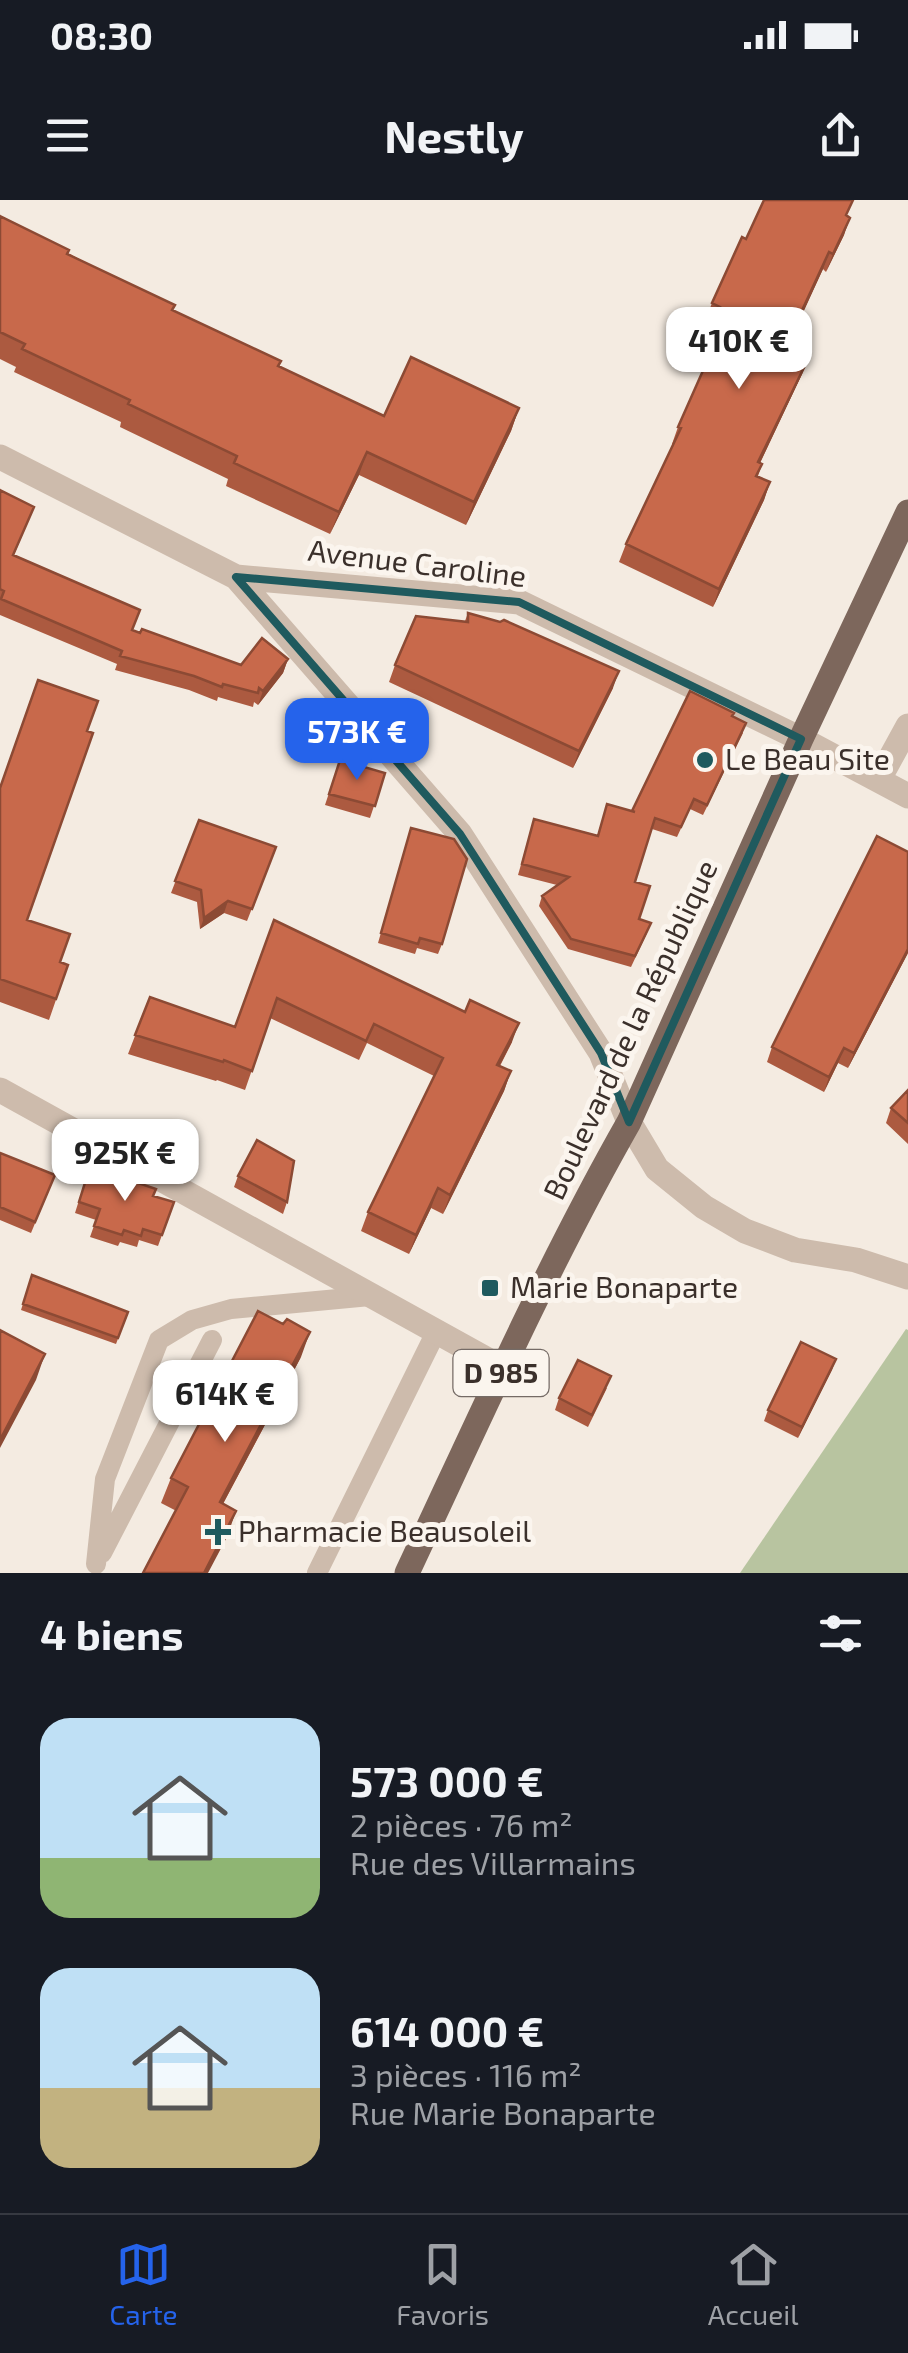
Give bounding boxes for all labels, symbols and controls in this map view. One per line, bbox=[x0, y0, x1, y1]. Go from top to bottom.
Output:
text: 08:30 bbox=[50, 12, 153, 58]
icon: menu bbox=[40, 108, 95, 163]
text: Nestly bbox=[384, 108, 524, 162]
icon: share bbox=[813, 108, 868, 163]
pin: 410K € bbox=[658, 307, 820, 392]
text: 410K € bbox=[688, 320, 790, 358]
street label: Avenue Caroline bbox=[306, 531, 528, 593]
pin: 573K € bbox=[276, 698, 438, 783]
text: 573K € bbox=[307, 711, 407, 749]
place label: Le Beau Site bbox=[725, 740, 890, 776]
marker: Le Beau Site bbox=[694, 749, 716, 771]
street label: Boulevard de la République bbox=[535, 854, 724, 1205]
pin: 925K € bbox=[44, 1119, 206, 1204]
text: 925K € bbox=[74, 1132, 176, 1170]
place label: Marie Bonaparte bbox=[510, 1268, 738, 1304]
marker: Marie Bonaparte bbox=[479, 1277, 501, 1299]
road number: D 985 bbox=[454, 1350, 548, 1396]
pin: 614K € bbox=[144, 1360, 306, 1445]
text: 614K € bbox=[175, 1373, 275, 1411]
place label: Pharmacie Beausoleil bbox=[238, 1512, 531, 1548]
marker: Pharmacie Beausoleil bbox=[207, 1521, 229, 1543]
icon: filters bbox=[813, 1606, 868, 1661]
text: 4 biens bbox=[40, 1608, 184, 1658]
text: 573 000 € bbox=[350, 1755, 544, 1805]
icon: home bbox=[120, 1758, 240, 1878]
text: 2 pièces · 76 m² bbox=[350, 1805, 573, 1843]
text: Rue des Villarmains bbox=[350, 1843, 636, 1881]
text: 614 000 € bbox=[350, 2005, 544, 2055]
icon: home bbox=[120, 2008, 240, 2128]
text: 3 pièces · 116 m² bbox=[350, 2055, 581, 2093]
text: Rue Marie Bonaparte bbox=[350, 2093, 656, 2131]
tab: Carte bbox=[109, 2237, 178, 2331]
tab: Favoris bbox=[396, 2237, 489, 2331]
tab: Accueil bbox=[708, 2237, 799, 2331]

